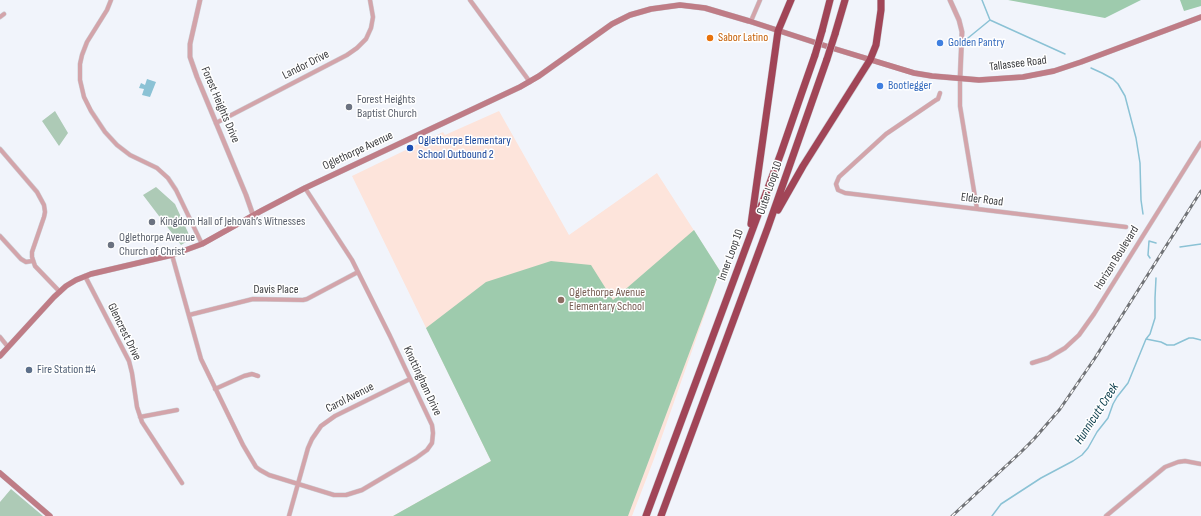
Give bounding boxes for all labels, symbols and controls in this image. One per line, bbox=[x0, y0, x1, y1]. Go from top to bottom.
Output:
place label: Sabor Latino bbox=[718, 31, 768, 45]
marker: Sabor Latino bbox=[705, 33, 715, 43]
place label: Golden Pantry bbox=[948, 36, 1005, 50]
marker: Golden Pantry bbox=[935, 38, 945, 48]
street label: Landor Drive bbox=[280, 47, 332, 83]
street label: Tallassee Road bbox=[988, 53, 1048, 75]
street label: Forest Heights Drive bbox=[198, 65, 242, 145]
place label: Bootlegger bbox=[888, 79, 932, 93]
marker: Bootlegger bbox=[875, 81, 885, 91]
place label: Forest Heights Baptist Church bbox=[357, 93, 417, 121]
marker: Forest Heights Baptist Church bbox=[344, 102, 354, 112]
street label: Oglethorpe Avenue bbox=[321, 128, 395, 174]
place label: Oglethorpe Elementary School Outbound 2 bbox=[418, 134, 511, 162]
marker: Oglethorpe Elementary School Outbound 2 bbox=[405, 143, 415, 153]
street label: Outer Loop 10 bbox=[754, 159, 786, 217]
street label: Elder Road bbox=[960, 190, 1004, 210]
place label: Kingdom Hall of Jehovah’s Witnesses bbox=[160, 215, 305, 229]
marker: Kingdom Hall of Jehovah’s Witnesses bbox=[147, 217, 157, 227]
street label: Horizon Boulevard bbox=[1092, 223, 1142, 293]
street label: Inner Loop 10 bbox=[715, 227, 747, 283]
place label: Oglethorpe Avenue Church of Christ bbox=[119, 231, 195, 259]
marker: Oglethorpe Avenue Church of Christ bbox=[106, 240, 116, 250]
street label: Davis Place bbox=[254, 283, 298, 297]
place label: Oglethorpe Avenue Elementary School bbox=[569, 286, 645, 314]
marker: Oglethorpe Avenue Elementary School bbox=[556, 295, 566, 305]
street label: Glencrest Drive bbox=[104, 301, 144, 363]
street label: Knottingham Drive bbox=[400, 344, 444, 418]
place label: Fire Station #4 bbox=[37, 363, 96, 377]
marker: Fire Station #4 bbox=[24, 365, 34, 375]
street label: Carol Avenue bbox=[324, 380, 376, 416]
water label: Hunnicutt Creek bbox=[1071, 380, 1123, 448]

